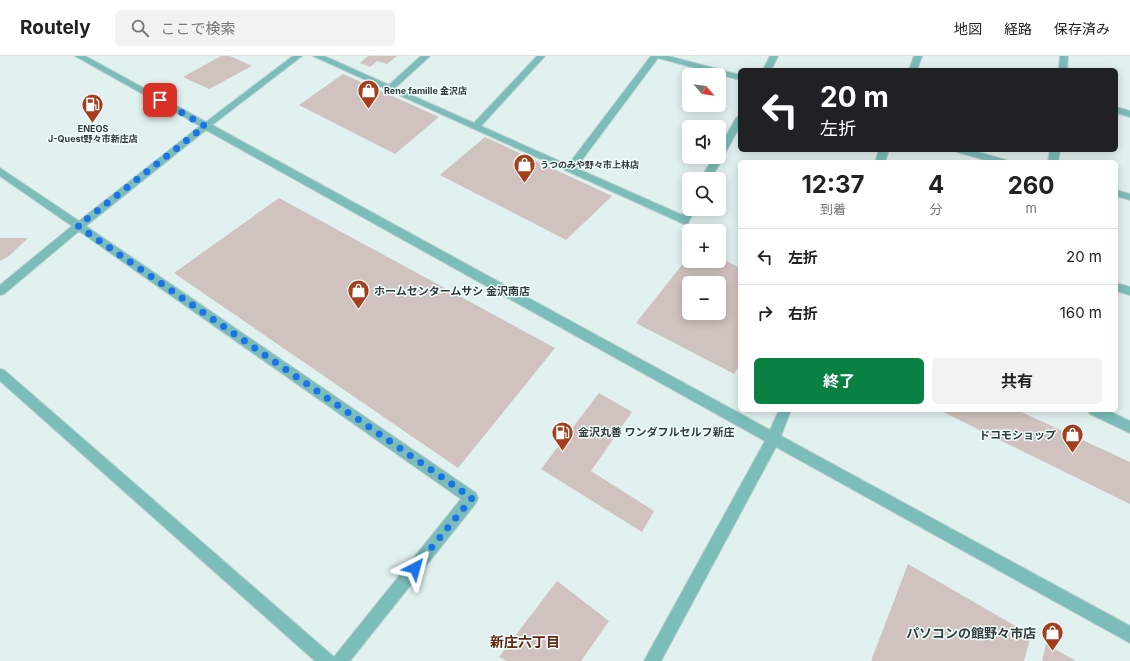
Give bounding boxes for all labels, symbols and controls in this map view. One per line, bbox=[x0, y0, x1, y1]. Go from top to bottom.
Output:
search box bbox=[115, 10, 395, 46]
text: Routely bbox=[20, 16, 91, 39]
icon: search bbox=[129, 17, 151, 39]
text: ここで検索 bbox=[161, 19, 236, 38]
text: 地図 bbox=[954, 20, 982, 37]
text: 経路 bbox=[1004, 20, 1032, 37]
text: 保存済み bbox=[1054, 20, 1110, 37]
north arrow bbox=[682, 68, 726, 112]
map controls bbox=[682, 68, 726, 320]
shop icon: Rene famille 金沢店 bbox=[355, 78, 381, 111]
text: 20 m bbox=[820, 80, 889, 114]
pin bbox=[143, 83, 177, 117]
icon: left bbox=[754, 84, 806, 136]
place label: Rene famille 金沢店 bbox=[384, 85, 467, 96]
icon: arrive bbox=[149, 89, 171, 111]
fuel station icon: ENEOS J-Quest野々市新庄店 bbox=[80, 91, 106, 124]
text: 左折 bbox=[820, 118, 856, 139]
button: sound bbox=[682, 120, 726, 164]
place label: ENEOS J-Quest野々市新庄店 bbox=[48, 123, 138, 144]
shop icon: うつのみや野々市上林店 bbox=[512, 152, 538, 185]
place label: うつのみや野々市上林店 bbox=[540, 159, 639, 170]
text: 12:37 bbox=[801, 170, 864, 199]
text: 4 bbox=[928, 170, 944, 199]
text: 260 bbox=[1008, 171, 1055, 200]
button: search bbox=[682, 172, 726, 216]
text: m bbox=[1025, 200, 1037, 216]
text: 到着 bbox=[820, 201, 846, 217]
text: 分 bbox=[930, 201, 943, 217]
button: + bbox=[682, 224, 726, 268]
icon: left bbox=[754, 246, 776, 268]
text: 20 m bbox=[1066, 247, 1102, 266]
text: 左折 bbox=[788, 248, 818, 267]
button: − bbox=[682, 276, 726, 320]
shop icon: ホームセンタームサシ 金沢南店 bbox=[345, 278, 371, 311]
place label: ホームセンタームサシ 金沢南店 bbox=[374, 284, 530, 298]
icon: right bbox=[754, 302, 776, 324]
text: 160 m bbox=[1060, 303, 1102, 322]
text: 右折 bbox=[788, 304, 818, 323]
button: 終了 bbox=[754, 358, 924, 404]
button: 共有 bbox=[932, 358, 1102, 404]
fuel station icon: 金沢丸善 ワンダフルセルフ新庄 bbox=[549, 419, 575, 452]
shop icon: ドコモショップ bbox=[1059, 422, 1085, 455]
place label: 金沢丸善 ワンダフルセルフ新庄 bbox=[578, 425, 735, 439]
place label: ドコモショップ bbox=[979, 428, 1056, 442]
position arrow bbox=[394, 547, 436, 589]
shop icon: パソコンの館野々市店 bbox=[1039, 620, 1065, 653]
place label: パソコンの館野々市店 bbox=[906, 625, 1036, 641]
district label: 新庄六丁目 bbox=[490, 633, 560, 650]

